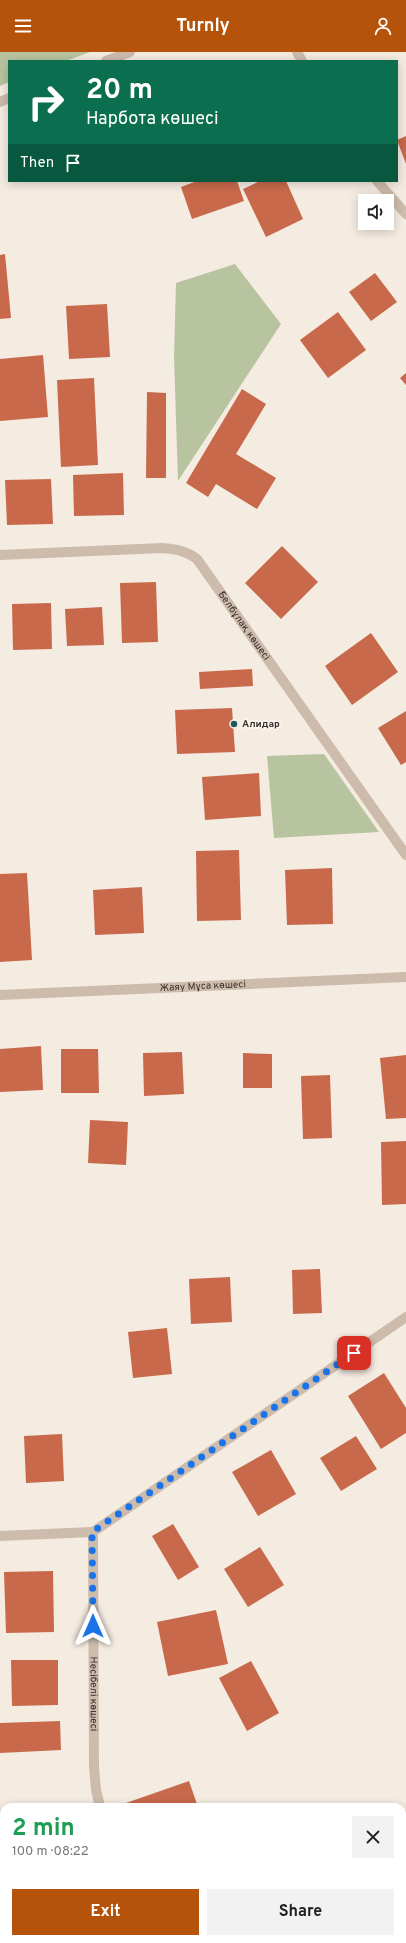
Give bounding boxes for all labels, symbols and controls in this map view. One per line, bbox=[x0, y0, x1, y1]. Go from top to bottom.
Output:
icon: menu bbox=[12, 15, 34, 37]
text: Turnly bbox=[176, 15, 230, 38]
icon: person bbox=[372, 15, 394, 37]
text: 20 m bbox=[86, 73, 153, 109]
icon: right bbox=[20, 76, 72, 128]
text: Нарбота көшесі bbox=[86, 108, 219, 131]
icon: arrive bbox=[62, 152, 84, 174]
text: Then bbox=[20, 154, 54, 173]
map controls bbox=[358, 194, 394, 230]
button: sound bbox=[358, 194, 394, 230]
street label: Белбұлақ көшесі bbox=[215, 588, 273, 663]
place label: Алидар bbox=[242, 718, 280, 731]
marker: Алидар bbox=[229, 719, 239, 729]
street label: Жаяу Мұса көшесі bbox=[159, 978, 246, 994]
pin bbox=[337, 1336, 371, 1370]
icon: arrive bbox=[343, 1342, 365, 1364]
position arrow bbox=[72, 1605, 114, 1647]
street label: Несібелі көшесі bbox=[87, 1657, 100, 1731]
text: 2 min bbox=[12, 1814, 75, 1844]
button: close bbox=[352, 1816, 394, 1858]
text: 100 m · 08:22 bbox=[12, 1844, 89, 1860]
button: Exit bbox=[12, 1889, 199, 1935]
button: Share bbox=[207, 1889, 394, 1935]

